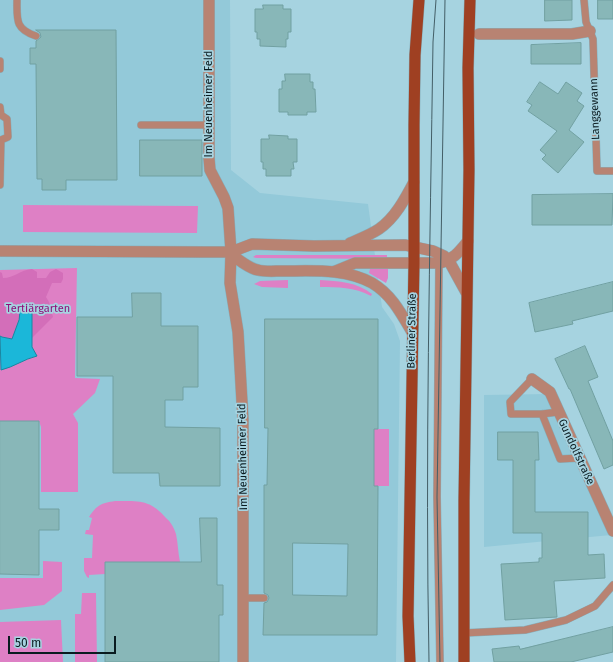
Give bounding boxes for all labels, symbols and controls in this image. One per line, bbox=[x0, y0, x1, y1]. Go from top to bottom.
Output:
street label: Im Neuenheimer Feld bbox=[202, 51, 216, 157]
street label: Langgewann bbox=[587, 78, 603, 140]
street label: Berliner Straße bbox=[405, 293, 419, 369]
park label: Tertiärgarten bbox=[6, 302, 70, 316]
street label: Im Neuenheimer Feld bbox=[235, 403, 251, 511]
street label: Gundolfstraße bbox=[555, 417, 597, 487]
scale bar bbox=[10, 628, 118, 654]
text: 50 m bbox=[15, 636, 41, 650]

